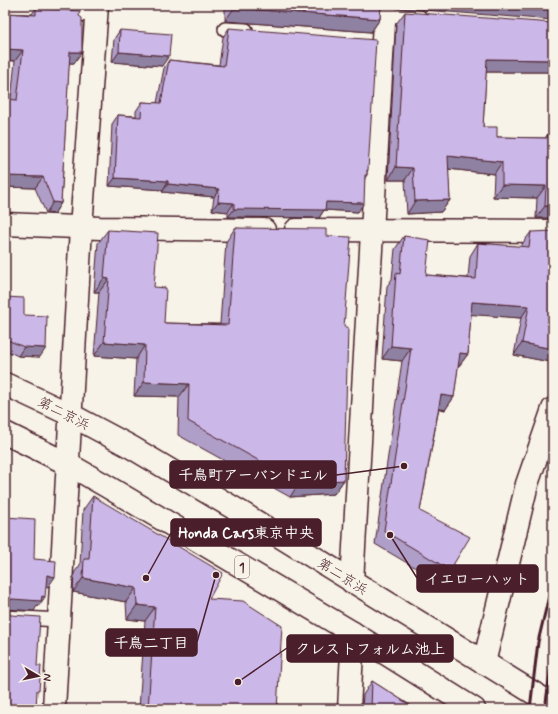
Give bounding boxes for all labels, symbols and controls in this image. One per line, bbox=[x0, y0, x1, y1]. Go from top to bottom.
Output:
street label: 第二京浜 bbox=[35, 393, 93, 435]
callout: 千鳥町アーバンドエル bbox=[170, 461, 336, 488]
text: 千鳥町アーバンドエル bbox=[178, 466, 328, 486]
callout: Honda Cars東京中央 bbox=[171, 519, 321, 546]
text: Honda Cars東京中央 bbox=[178, 524, 314, 544]
street label: 第二京浜 bbox=[314, 554, 371, 599]
road number: 1 bbox=[235, 556, 249, 578]
callout: イエローハット bbox=[417, 565, 538, 592]
text: イエローハット bbox=[424, 570, 530, 590]
callout: 千鳥二丁目 bbox=[106, 629, 197, 656]
text: 千鳥二丁目 bbox=[113, 634, 189, 654]
callout: クレストフォルム池上 bbox=[287, 635, 453, 662]
text: クレストフォルム池上 bbox=[295, 640, 445, 660]
north arrow bbox=[18, 656, 58, 696]
text: N bbox=[39, 673, 54, 682]

